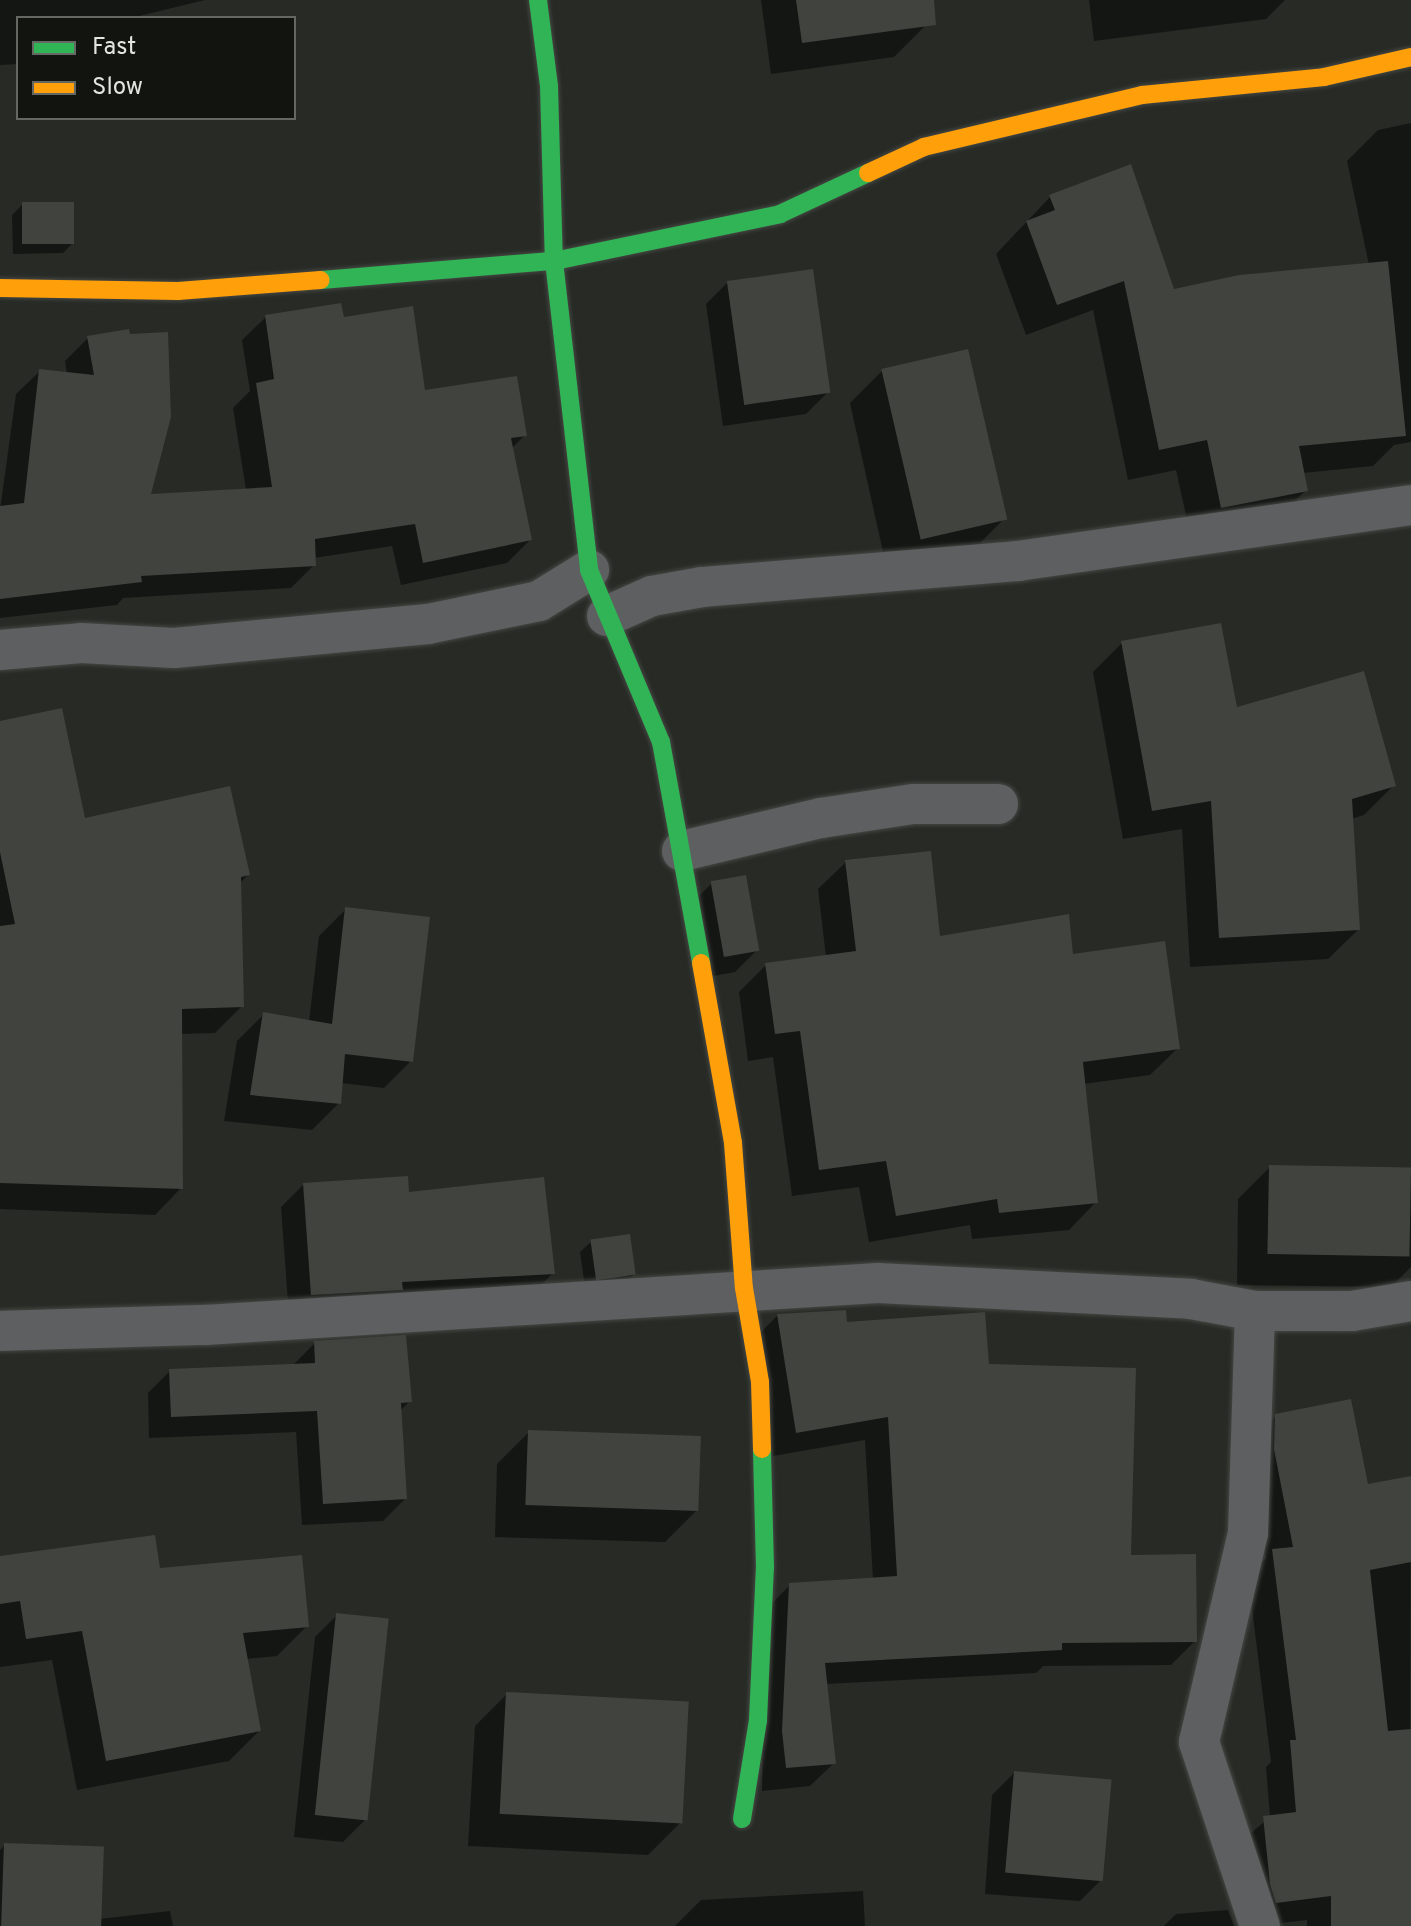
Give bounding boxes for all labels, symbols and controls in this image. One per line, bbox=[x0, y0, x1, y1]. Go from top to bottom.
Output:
legend bbox=[16, 16, 296, 120]
text: Fast bbox=[92, 33, 136, 63]
text: Slow bbox=[92, 73, 143, 103]

